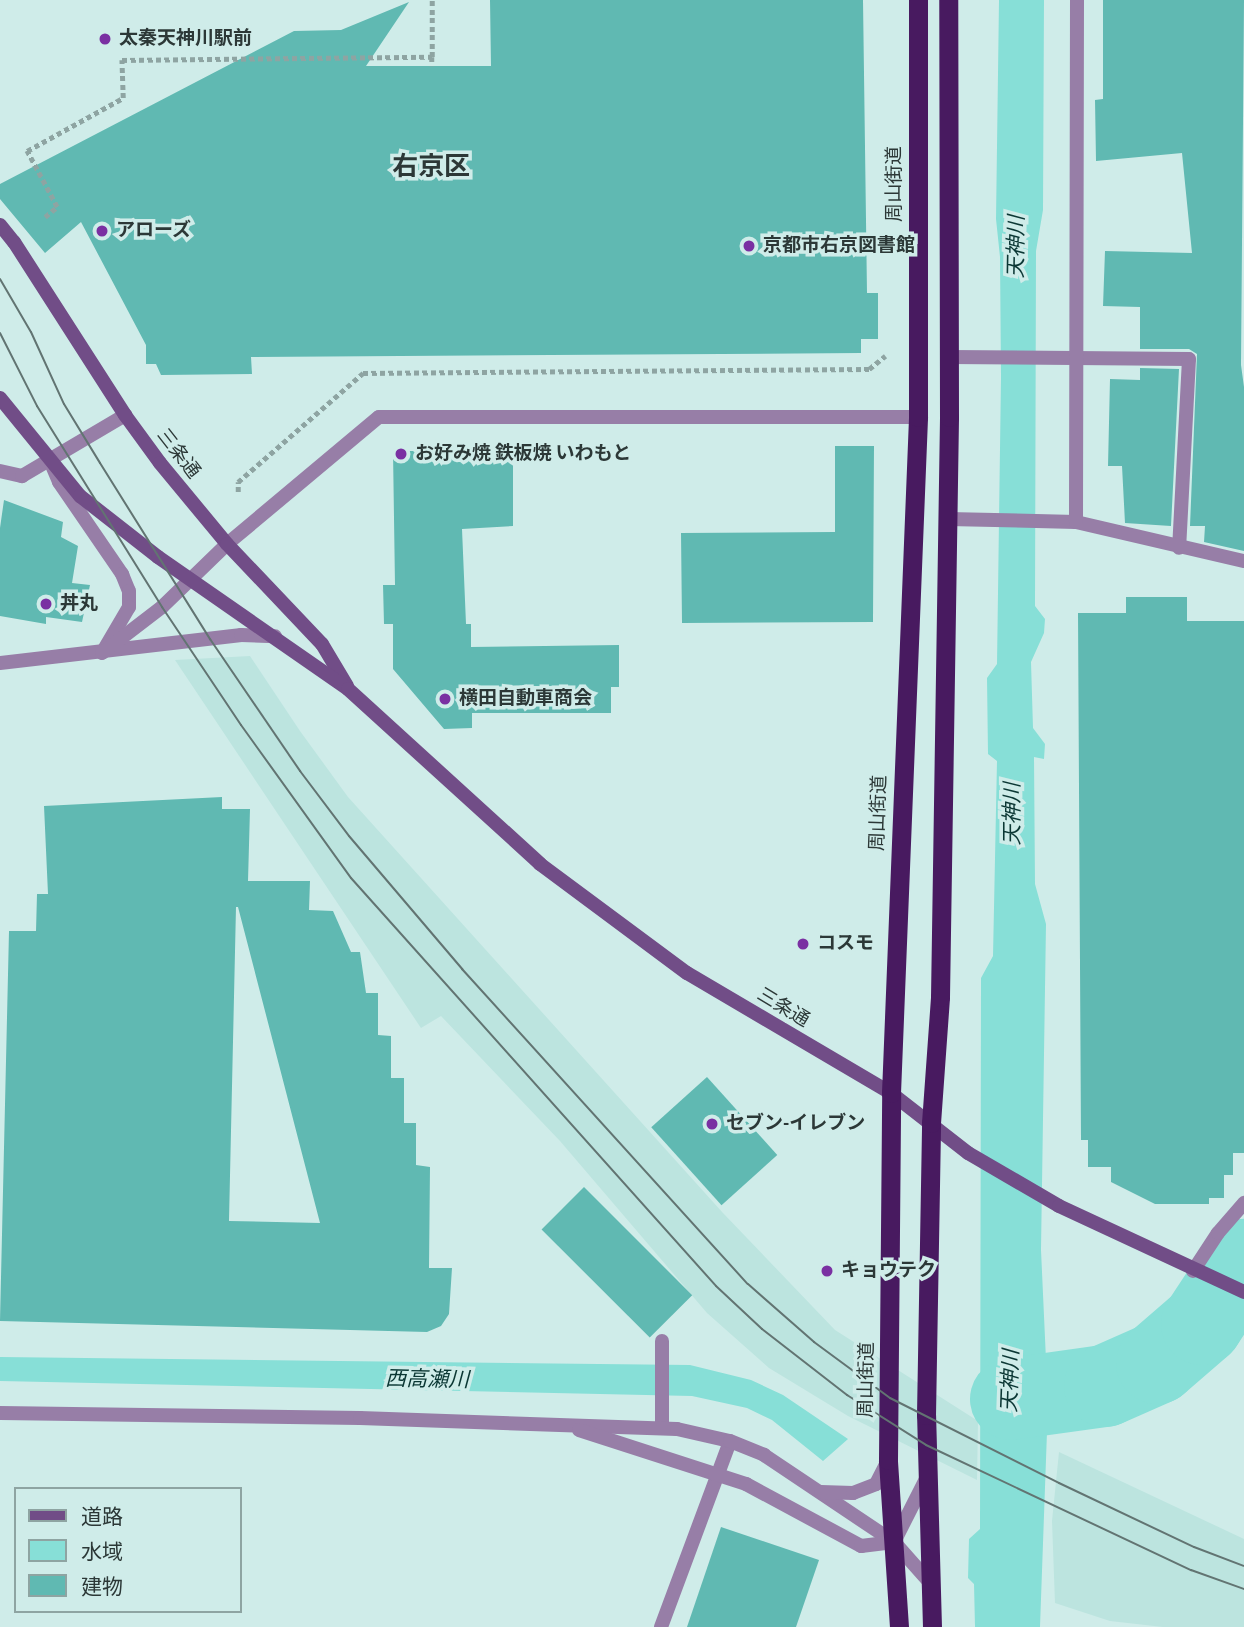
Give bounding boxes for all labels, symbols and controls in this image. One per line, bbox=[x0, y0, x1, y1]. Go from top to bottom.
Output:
place label: 太秦天神川駅前 bbox=[119, 28, 252, 50]
marker: 太秦天神川駅前 bbox=[97, 31, 113, 47]
street label: 周山街道 bbox=[884, 146, 906, 222]
district label: 右京区 bbox=[392, 151, 470, 183]
water label: 天神川 bbox=[1003, 215, 1029, 279]
place label: アローズ bbox=[116, 220, 192, 242]
marker: アローズ bbox=[94, 223, 110, 239]
place label: 京都市右京図書館 bbox=[763, 235, 915, 257]
marker: 京都市右京図書館 bbox=[741, 238, 757, 254]
street label: 三条通 bbox=[151, 425, 205, 483]
place label: お好み焼 鉄板焼 いわもと bbox=[415, 443, 632, 465]
marker: お好み焼 鉄板焼 いわもと bbox=[393, 446, 409, 462]
place label: 丼丸 bbox=[60, 593, 98, 615]
marker: 丼丸 bbox=[38, 596, 54, 612]
place label: 横田自動車商会 bbox=[459, 688, 592, 710]
marker: 横田自動車商会 bbox=[437, 691, 453, 707]
street label: 周山街道 bbox=[866, 775, 892, 851]
water label: 天神川 bbox=[999, 783, 1025, 845]
place label: コスモ bbox=[817, 933, 874, 955]
marker: コスモ bbox=[795, 936, 811, 952]
street label: 三条通 bbox=[753, 984, 813, 1032]
place label: セブン-イレブン bbox=[726, 1113, 865, 1135]
marker: セブン-イレブン bbox=[704, 1116, 720, 1132]
place label: キョウテク bbox=[841, 1260, 936, 1282]
marker: キョウテク bbox=[819, 1263, 835, 1279]
street label: 周山街道 bbox=[855, 1342, 879, 1418]
water label: 天神川 bbox=[996, 1349, 1024, 1413]
water label: 西高瀬川 bbox=[385, 1366, 469, 1392]
legend bbox=[14, 1487, 242, 1613]
text: 道路 bbox=[81, 1502, 123, 1532]
text: 水域 bbox=[81, 1537, 123, 1567]
text: 建物 bbox=[81, 1572, 123, 1602]

